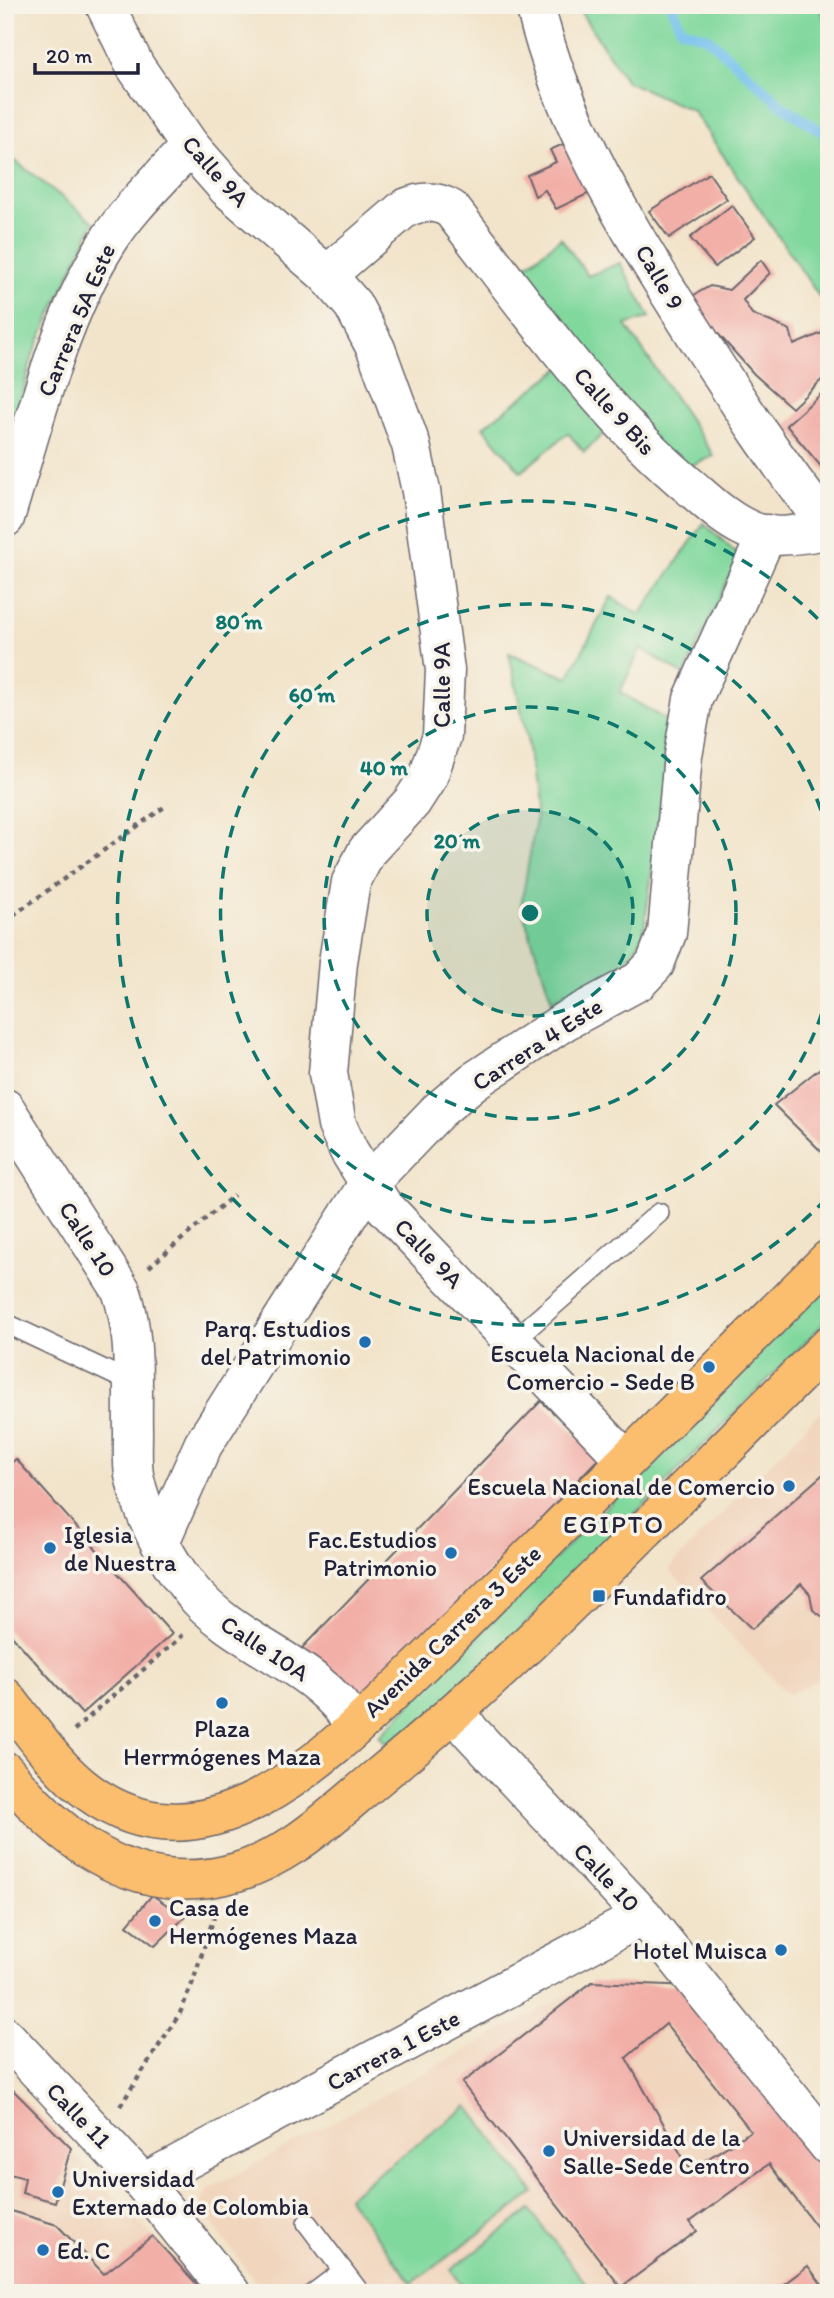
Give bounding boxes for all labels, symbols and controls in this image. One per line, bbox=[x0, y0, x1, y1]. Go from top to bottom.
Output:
scale bar bbox=[35, 32, 138, 76]
text: 20 m bbox=[46, 43, 93, 68]
street label: Calle 9A bbox=[176, 129, 256, 213]
street label: Carrera 5A Este bbox=[31, 239, 121, 401]
street label: Calle 9 bbox=[629, 239, 691, 315]
street label: Calle 9 Bis bbox=[568, 361, 662, 461]
text: 80 m bbox=[216, 609, 263, 634]
street label: Calle 9A bbox=[427, 642, 456, 728]
text: 60 m bbox=[289, 682, 336, 707]
text: 40 m bbox=[360, 755, 408, 780]
text: 20 m bbox=[434, 828, 481, 853]
centre of rings bbox=[518, 901, 542, 925]
street label: Carrera 4 Este bbox=[466, 991, 608, 1097]
street label: Calle 10 bbox=[53, 1196, 123, 1282]
street label: Calle 9A bbox=[389, 1212, 469, 1294]
place label: Parq. Estudios del Patrimonio bbox=[201, 1314, 351, 1371]
marker: Parq. Estudios del Patrimonio bbox=[357, 1334, 373, 1350]
place label: Escuela Nacional de Comercio - Sede B bbox=[490, 1339, 695, 1396]
marker: Escuela Nacional de Comercio - Sede B bbox=[701, 1359, 717, 1375]
place label: Escuela Nacional de Comercio bbox=[467, 1472, 775, 1501]
marker: Escuela Nacional de Comercio bbox=[781, 1478, 797, 1494]
district label: EGIPTO bbox=[563, 1508, 665, 1540]
place label: Iglesia de Nuestra bbox=[64, 1520, 177, 1577]
place label: Fac.Estudios Patrimonio bbox=[307, 1525, 437, 1582]
street label: Avenida Carrera 3 Este bbox=[357, 1539, 547, 1723]
marker: Iglesia de Nuestra bbox=[42, 1540, 58, 1556]
marker: Fac.Estudios Patrimonio bbox=[443, 1545, 459, 1561]
place label: Fundafidro bbox=[613, 1582, 727, 1611]
marker: Fundafidro bbox=[591, 1588, 607, 1604]
street label: Calle 10A bbox=[215, 1609, 315, 1687]
marker: Plaza Herrmógenes Maza bbox=[214, 1695, 230, 1711]
place label: Plaza Herrmógenes Maza bbox=[123, 1714, 321, 1771]
street label: Calle 10 bbox=[568, 1836, 646, 1918]
place label: Casa de Hermógenes Maza bbox=[169, 1893, 358, 1950]
marker: Casa de Hermógenes Maza bbox=[147, 1913, 163, 1929]
place label: Hotel Muisca bbox=[633, 1936, 767, 1965]
marker: Hotel Muisca bbox=[773, 1942, 789, 1958]
street label: Carrera 1 Este bbox=[322, 2003, 464, 2097]
street label: Calle 11 bbox=[41, 2076, 117, 2154]
place label: Universidad de la Salle-Sede Centro bbox=[563, 2123, 750, 2180]
marker: Universidad de la Salle-Sede Centro bbox=[541, 2143, 557, 2159]
place label: Universidad Externado de Colombia bbox=[72, 2164, 309, 2221]
marker: Universidad Externado de Colombia bbox=[50, 2184, 66, 2200]
place label: Ed. C bbox=[57, 2236, 110, 2265]
marker: Ed. C bbox=[35, 2242, 51, 2258]

